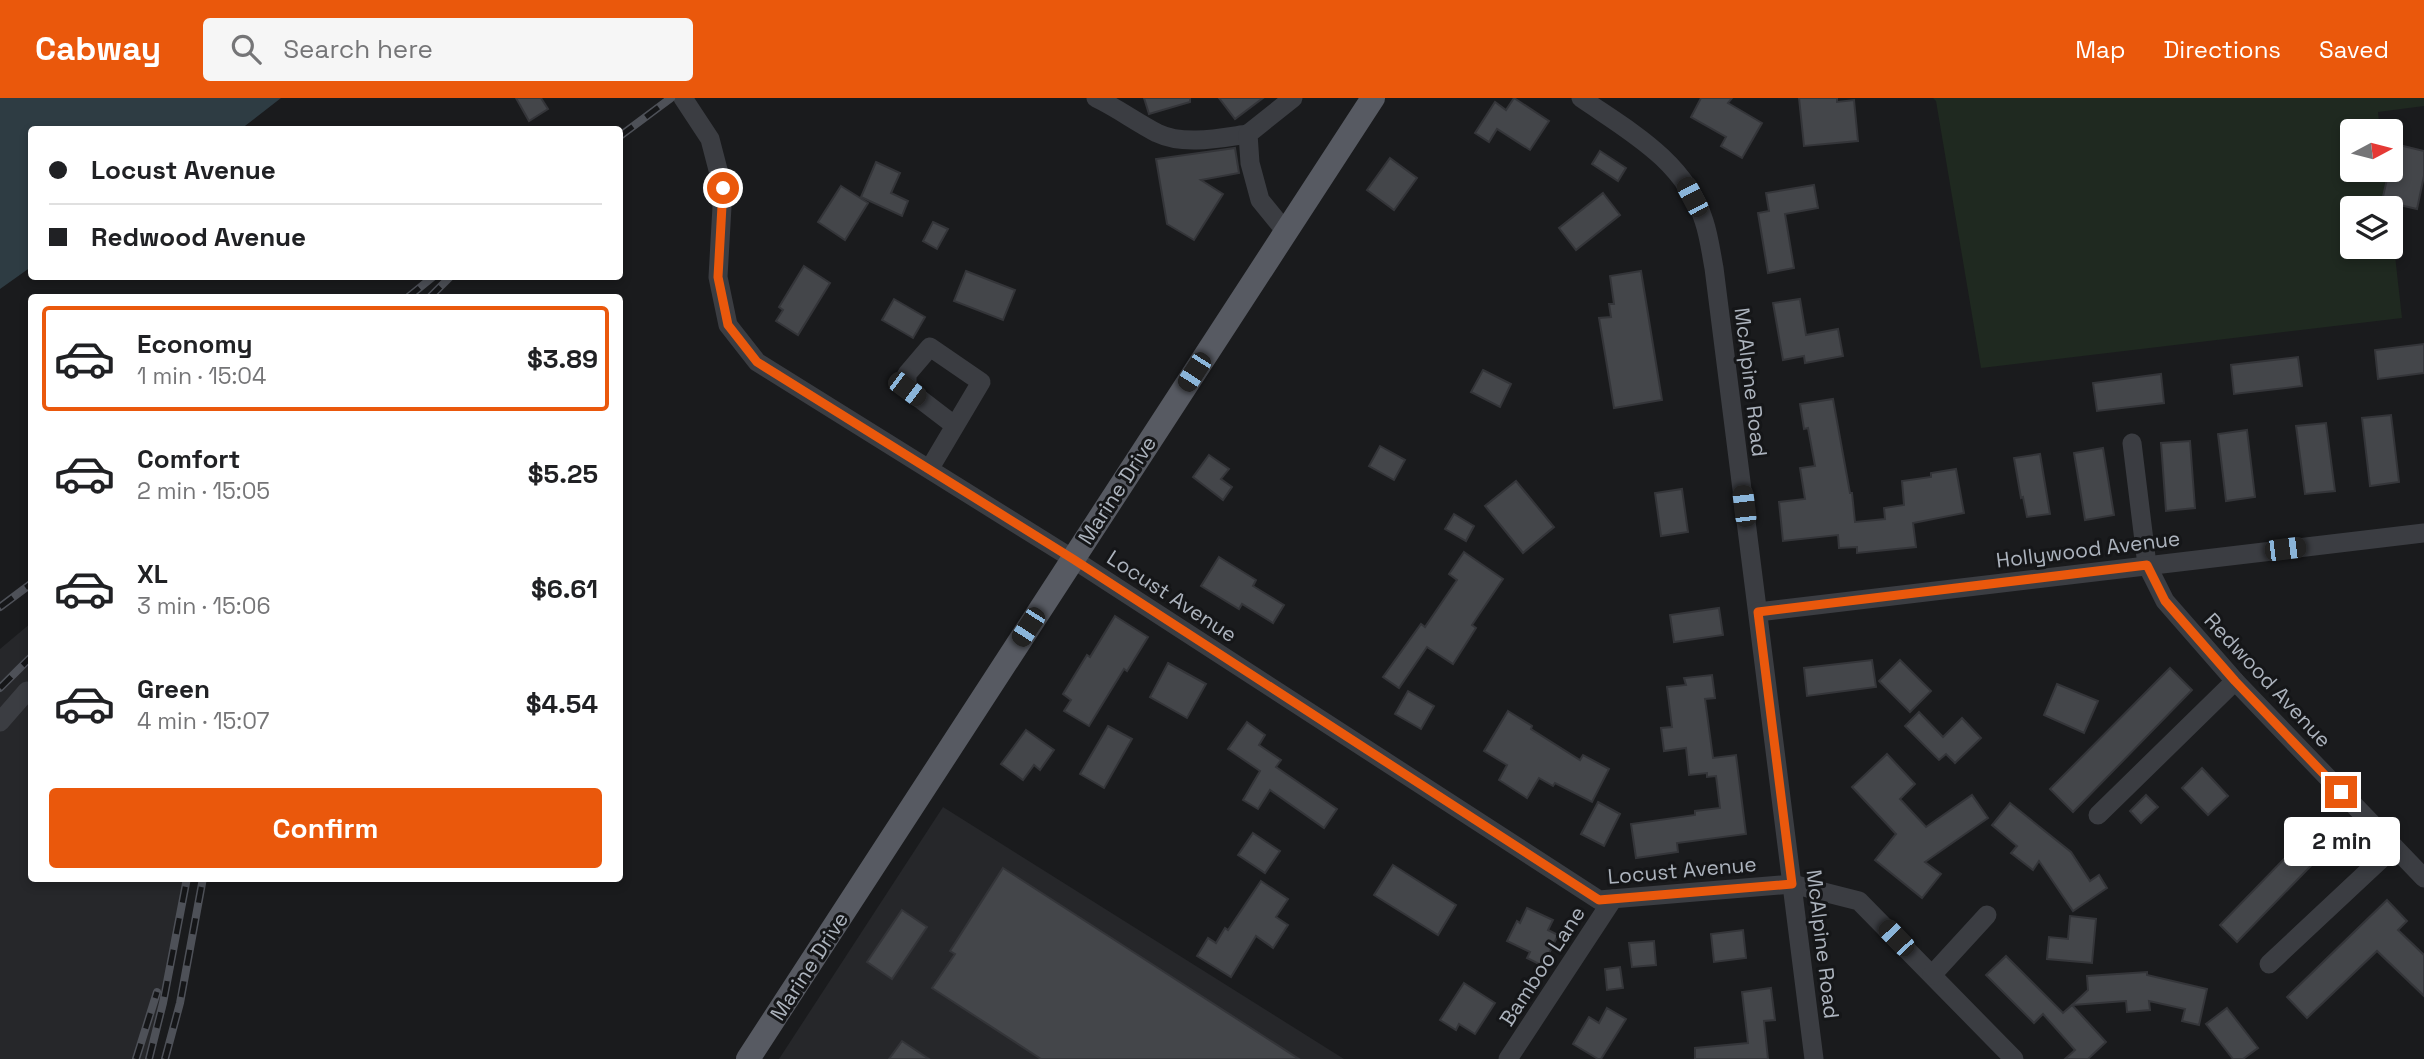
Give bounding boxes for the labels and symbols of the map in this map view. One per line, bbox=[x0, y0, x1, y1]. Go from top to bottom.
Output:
north arrow bbox=[2340, 119, 2403, 182]
route start bbox=[707, 172, 739, 204]
car bbox=[1673, 174, 1712, 220]
street label: McAlpine Road bbox=[1728, 306, 1774, 458]
car bbox=[1174, 349, 1215, 395]
car bbox=[884, 368, 931, 410]
street label: Marine Drive bbox=[1072, 431, 1162, 549]
car bbox=[1732, 484, 1757, 528]
street label: Hollywood Avenue bbox=[1994, 524, 2182, 574]
car bbox=[2263, 536, 2308, 562]
street label: Locust Avenue bbox=[1102, 544, 1242, 648]
car bbox=[1008, 604, 1049, 650]
street label: Redwood Avenue bbox=[2199, 607, 2337, 753]
route end bbox=[2325, 776, 2357, 808]
callout: 2 min bbox=[2283, 816, 2399, 866]
street label: Locust Avenue bbox=[1606, 850, 1758, 890]
street label: McAlpine Road bbox=[1800, 868, 1846, 1020]
street label: Bamboo Lane bbox=[1493, 901, 1591, 1031]
street label: Marine Drive bbox=[764, 907, 854, 1025]
car bbox=[1874, 916, 1919, 960]

